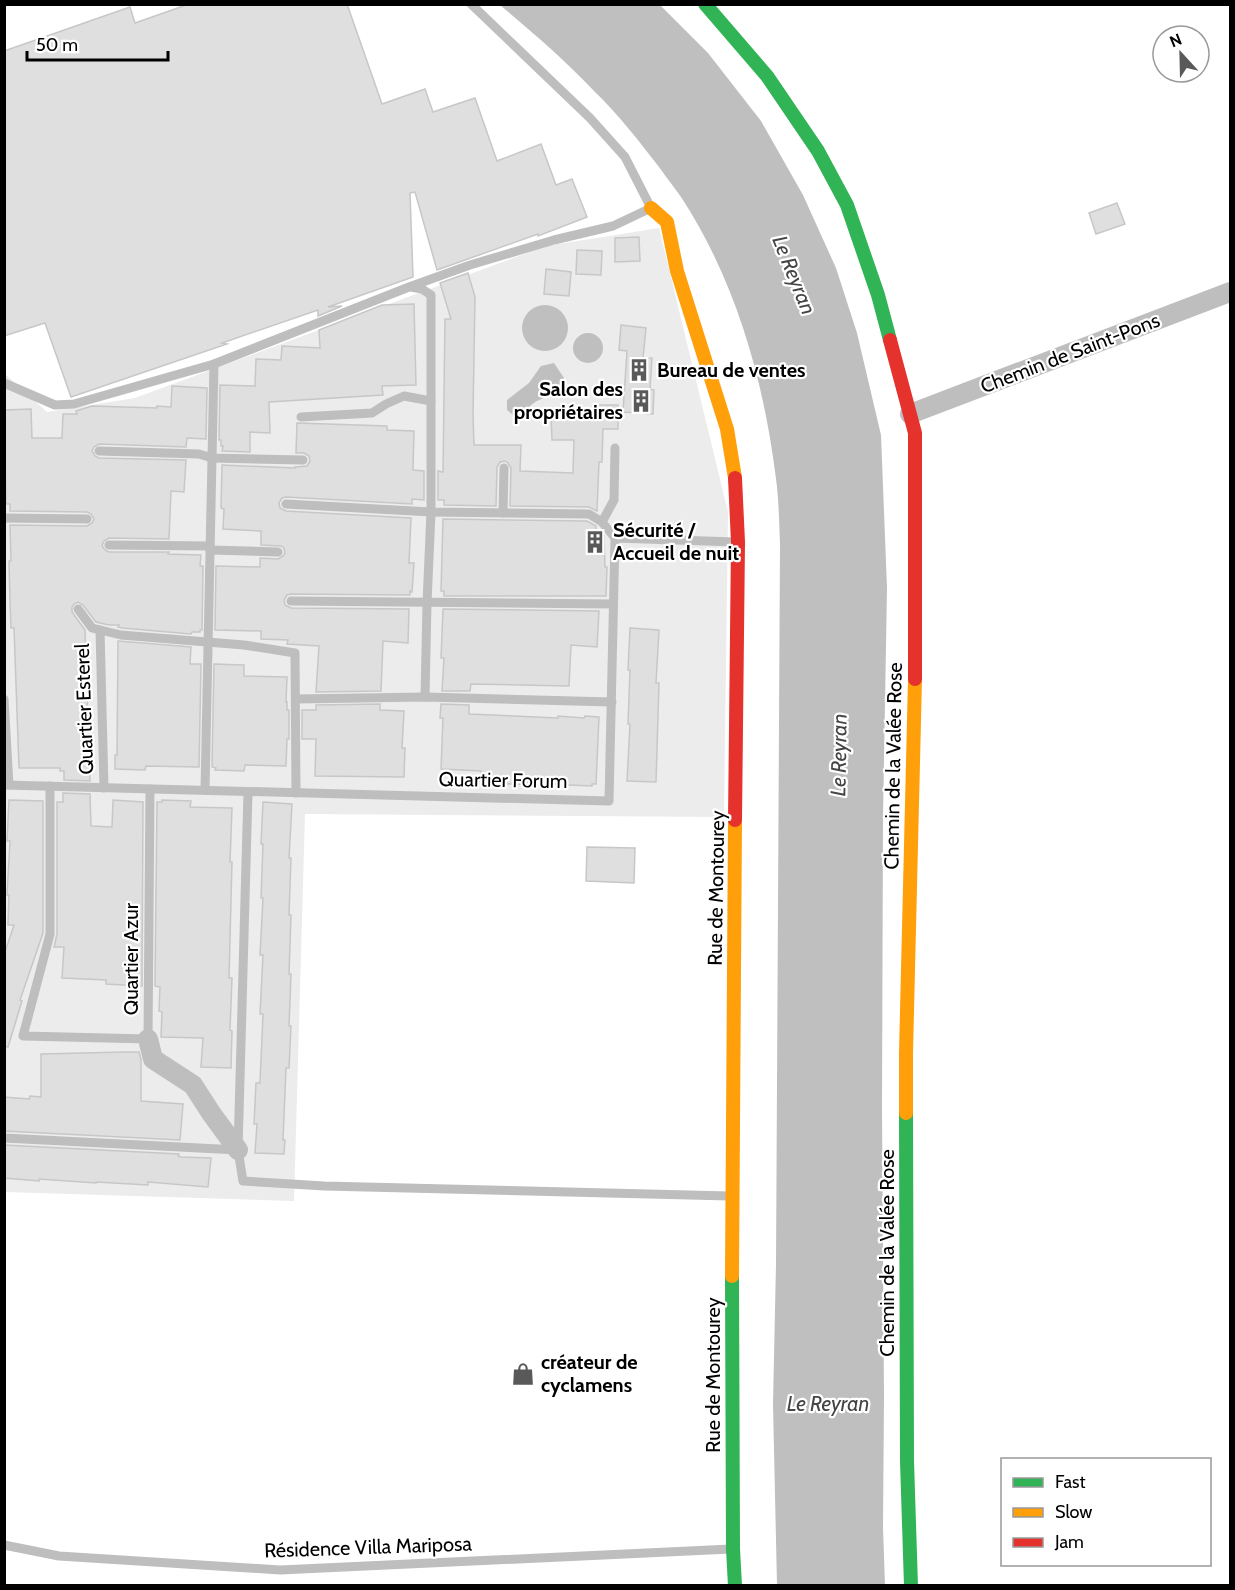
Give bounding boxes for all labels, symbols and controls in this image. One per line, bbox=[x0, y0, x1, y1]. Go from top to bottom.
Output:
scale bar bbox=[27, 24, 168, 62]
north arrow bbox=[1151, 24, 1211, 84]
text: N bbox=[1167, 30, 1184, 51]
text: 50 m bbox=[36, 34, 78, 56]
water label: Le Reyran bbox=[767, 232, 822, 318]
street label: Chemin de Saint-Pons bbox=[977, 308, 1163, 398]
building icon: Bureau de ventes bbox=[626, 357, 652, 383]
place label: Bureau de ventes bbox=[657, 358, 805, 382]
place label: Salon des propriétaires bbox=[514, 377, 623, 424]
building icon: Salon des propriétaires bbox=[628, 388, 654, 414]
place label: Sécurité / Accueil de nuit bbox=[613, 518, 739, 565]
building icon: Sécurité / Accueil de nuit bbox=[582, 529, 608, 555]
street label: Quartier Esterel bbox=[70, 643, 98, 775]
street label: Chemin de la Valée Rose bbox=[879, 662, 907, 870]
water label: Le Reyran bbox=[825, 713, 852, 797]
street label: Quartier Forum bbox=[438, 767, 568, 793]
street label: Rue de Montourey bbox=[703, 810, 729, 966]
street label: Quartier Azur bbox=[119, 902, 143, 1015]
street label: Chemin de la Valée Rose bbox=[875, 1149, 899, 1357]
street label: Rue de Montourey bbox=[701, 1297, 725, 1453]
place label: créateur de cyclamens bbox=[541, 1350, 638, 1397]
shop icon: créateur de cyclamens bbox=[510, 1361, 536, 1387]
water label: Le Reyran bbox=[787, 1391, 869, 1416]
legend bbox=[1001, 1458, 1211, 1566]
text: Fast bbox=[1055, 1471, 1086, 1493]
text: Slow bbox=[1055, 1501, 1092, 1523]
street label: Résidence Villa Mariposa bbox=[264, 1531, 473, 1563]
text: Jam bbox=[1054, 1531, 1084, 1553]

